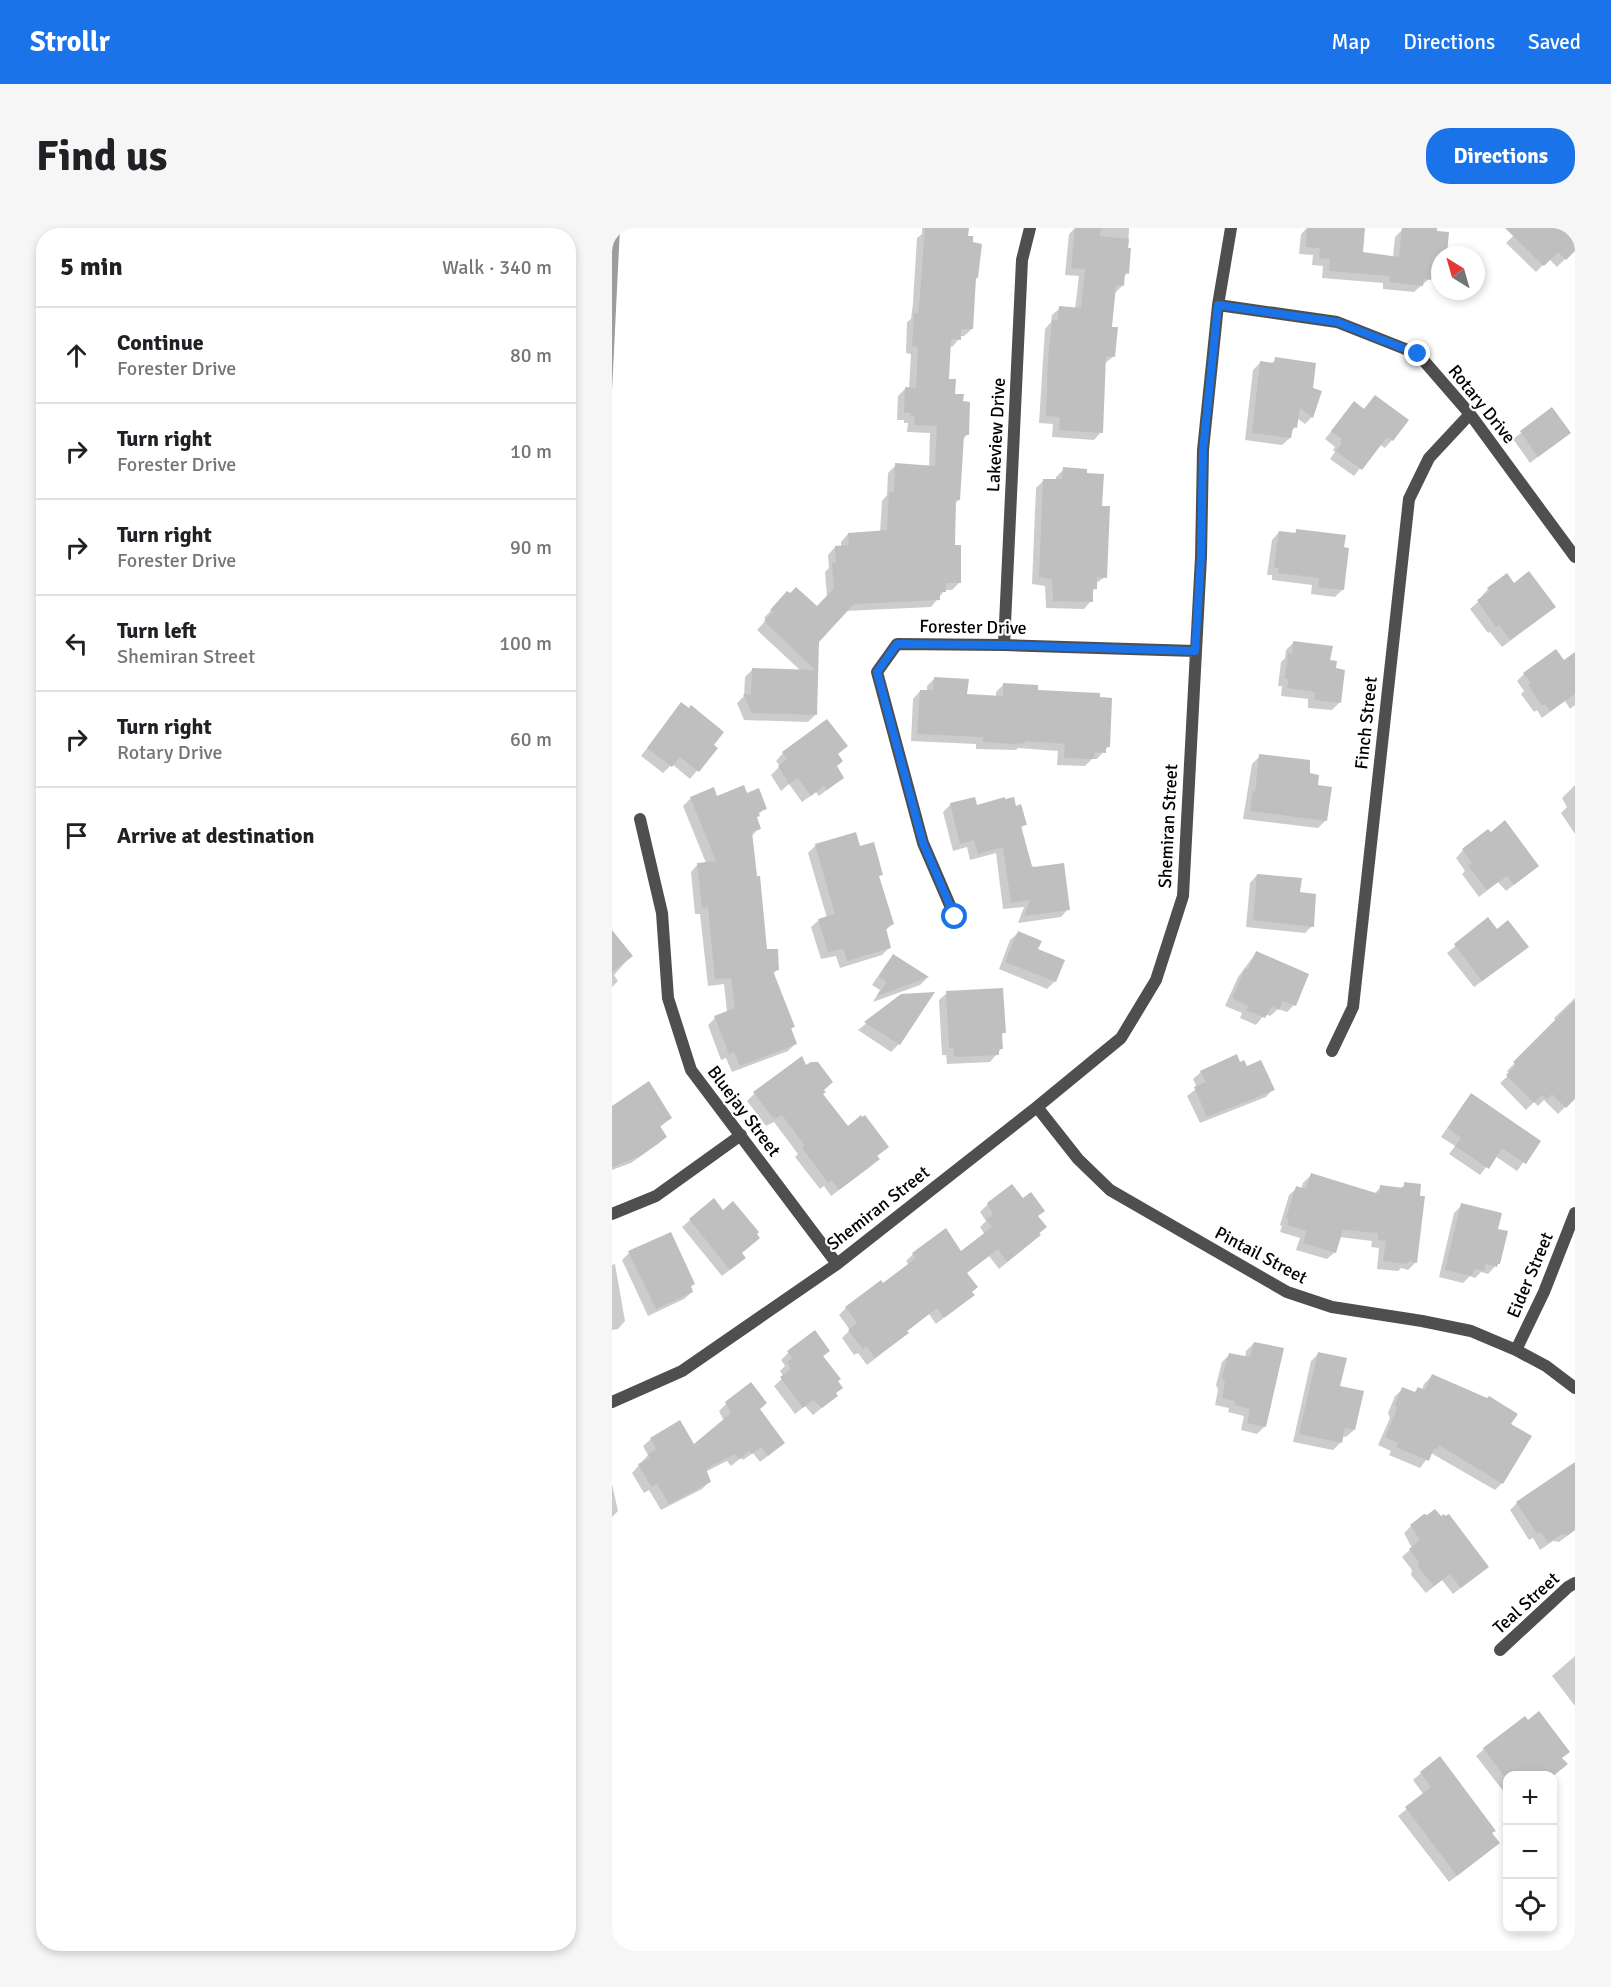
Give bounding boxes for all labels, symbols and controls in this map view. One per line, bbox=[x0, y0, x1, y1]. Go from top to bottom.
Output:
text: Strollr bbox=[30, 25, 110, 59]
text: Map bbox=[1332, 29, 1370, 55]
text: Directions bbox=[1403, 29, 1495, 55]
text: Saved bbox=[1528, 29, 1581, 55]
button: Directions bbox=[1426, 128, 1575, 184]
text: Find us bbox=[36, 131, 167, 182]
north arrow bbox=[1431, 246, 1485, 300]
text: 5 min bbox=[60, 251, 123, 283]
text: Walk · 340 m bbox=[442, 255, 552, 280]
text: Continue bbox=[117, 329, 204, 356]
icon: ahead bbox=[60, 339, 93, 372]
route end bbox=[1404, 340, 1430, 366]
text: 80 m bbox=[510, 343, 552, 368]
text: Forester Drive bbox=[117, 356, 236, 381]
street label: Rotary Drive bbox=[1444, 360, 1520, 448]
street label: Lakeview Drive bbox=[982, 377, 1010, 493]
text: Turn right bbox=[117, 425, 212, 452]
icon: right bbox=[60, 435, 93, 468]
text: 10 m bbox=[510, 439, 552, 464]
text: Forester Drive bbox=[117, 452, 236, 477]
text: Turn right bbox=[117, 521, 212, 548]
icon: right bbox=[60, 531, 93, 564]
text: 90 m bbox=[510, 535, 552, 560]
text: Forester Drive bbox=[117, 548, 236, 573]
street label: Forester Drive bbox=[919, 615, 1027, 639]
text: Turn left bbox=[117, 617, 197, 644]
icon: left bbox=[60, 627, 93, 660]
text: 100 m bbox=[499, 631, 552, 656]
text: Shemiran Street bbox=[117, 644, 255, 669]
street label: Finch Street bbox=[1350, 675, 1382, 771]
text: Turn right bbox=[117, 713, 212, 740]
icon: right bbox=[60, 723, 93, 756]
text: 60 m bbox=[510, 727, 552, 752]
text: Rotary Drive bbox=[117, 740, 222, 765]
street label: Shemiran Street bbox=[1154, 763, 1182, 889]
icon: arrive bbox=[60, 819, 93, 852]
text: Arrive at destination bbox=[117, 822, 314, 849]
route start bbox=[941, 903, 967, 929]
street label: Bluejay Street bbox=[703, 1061, 785, 1161]
street label: Shemiran Street bbox=[822, 1161, 934, 1255]
street label: Pintail Street bbox=[1211, 1221, 1311, 1289]
street label: Eider Street bbox=[1502, 1229, 1558, 1321]
street label: Teal Street bbox=[1488, 1568, 1564, 1638]
map controls bbox=[1503, 1771, 1557, 1933]
button: + bbox=[1503, 1771, 1557, 1825]
button: − bbox=[1503, 1825, 1557, 1879]
button: locate bbox=[1503, 1879, 1557, 1933]

